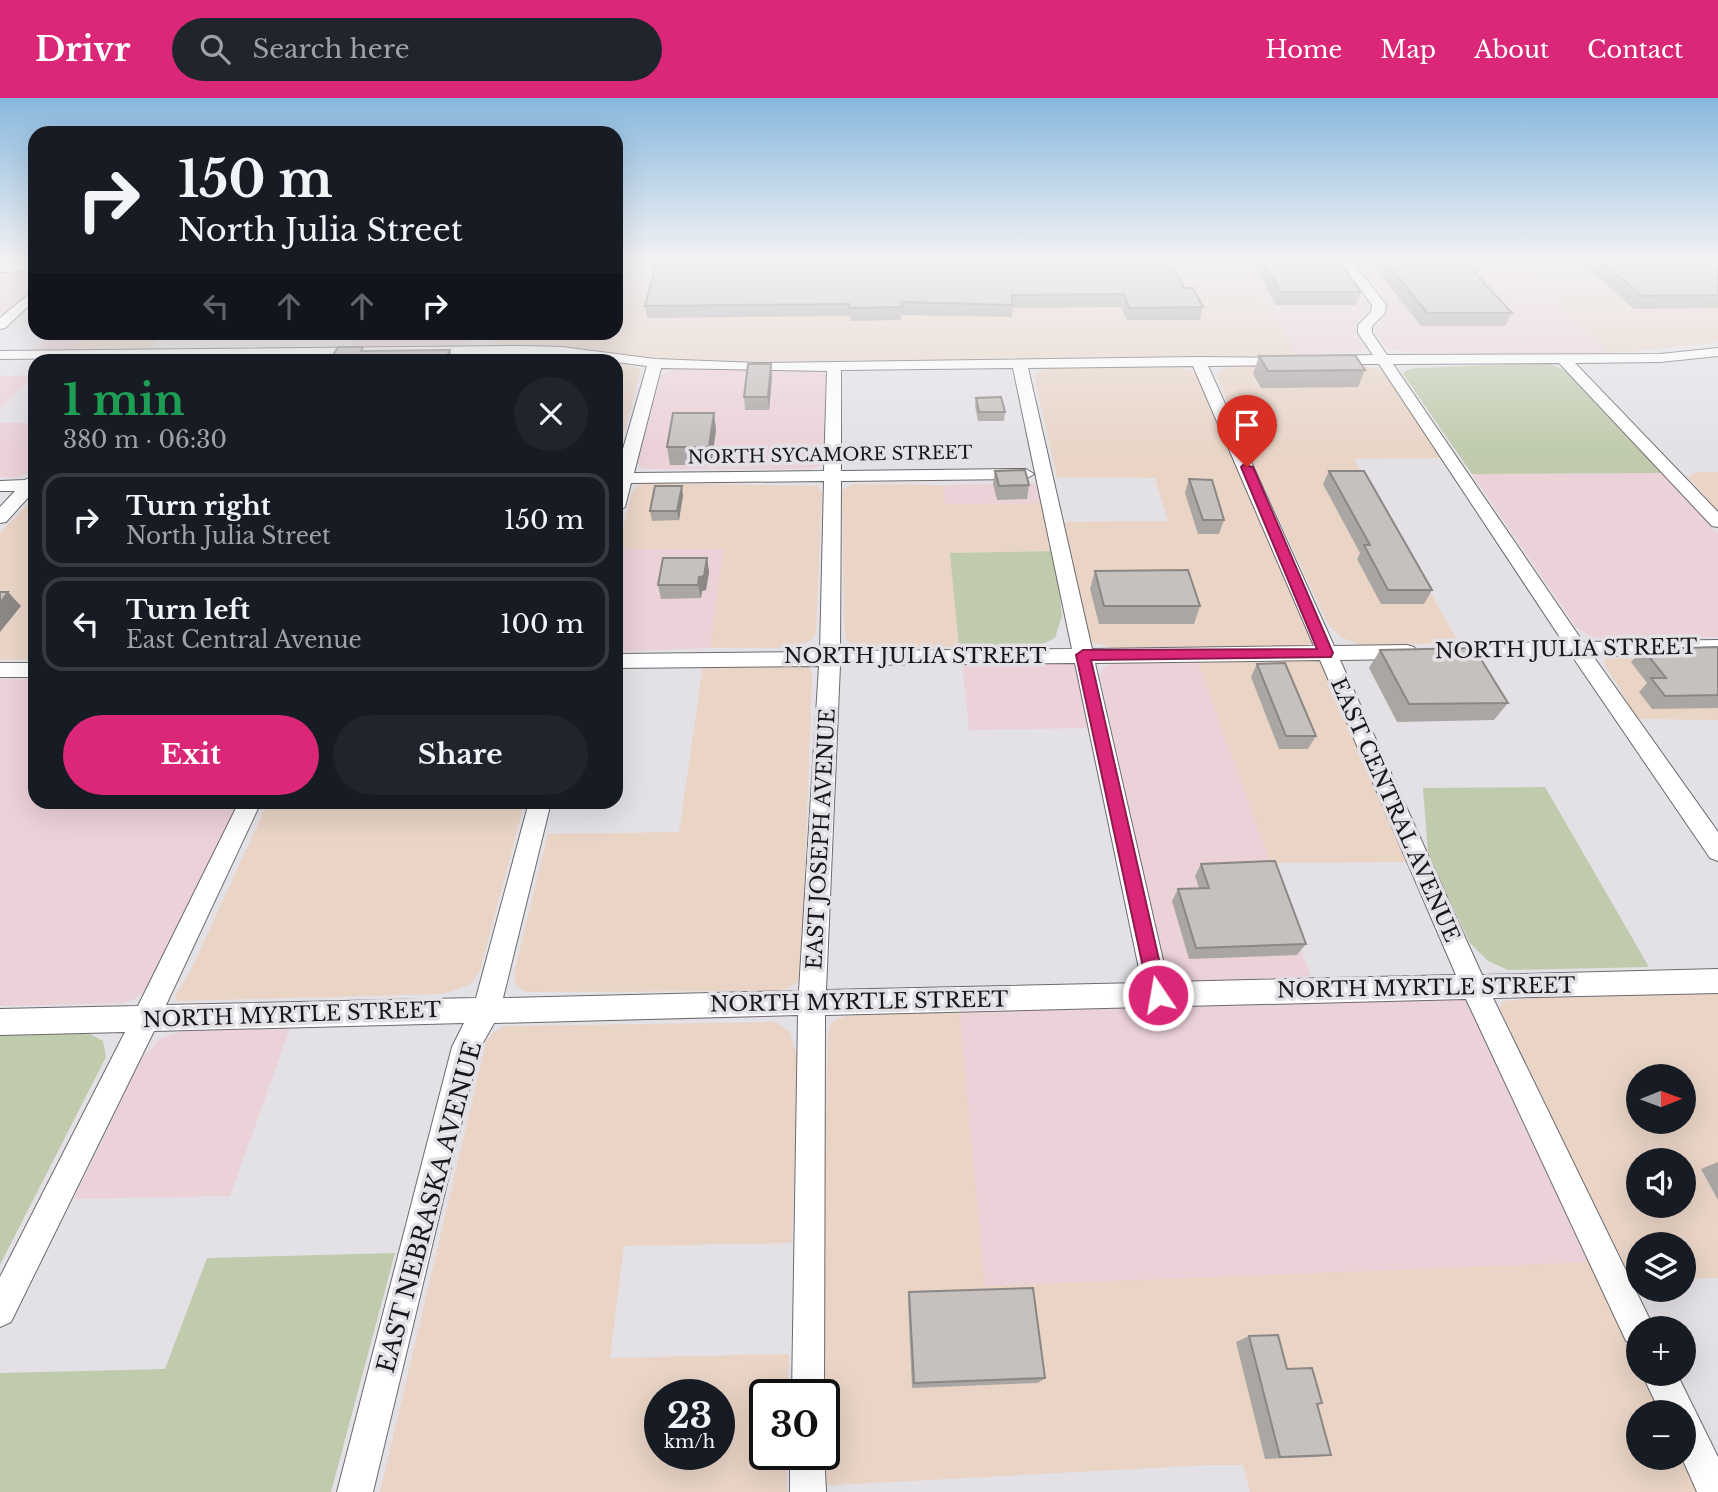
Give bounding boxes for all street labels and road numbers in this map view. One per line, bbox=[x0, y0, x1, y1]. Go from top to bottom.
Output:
street label: NORTH SYCAMORE STREET bbox=[688, 442, 973, 468]
street label: NORTH JULIA STREET bbox=[1435, 634, 1698, 664]
street label: NORTH JULIA STREET bbox=[784, 643, 1046, 669]
street label: EAST CENTRAL AVENUE bbox=[1325, 674, 1465, 946]
street label: EAST JOSEPH AVENUE bbox=[801, 708, 841, 970]
street label: NORTH MYRTLE STREET bbox=[1277, 972, 1576, 1004]
street label: NORTH MYRTLE STREET bbox=[710, 986, 1009, 1018]
street label: NORTH MYRTLE STREET bbox=[142, 997, 442, 1033]
street label: EAST NEBRASKA AVENUE bbox=[371, 1038, 487, 1376]

